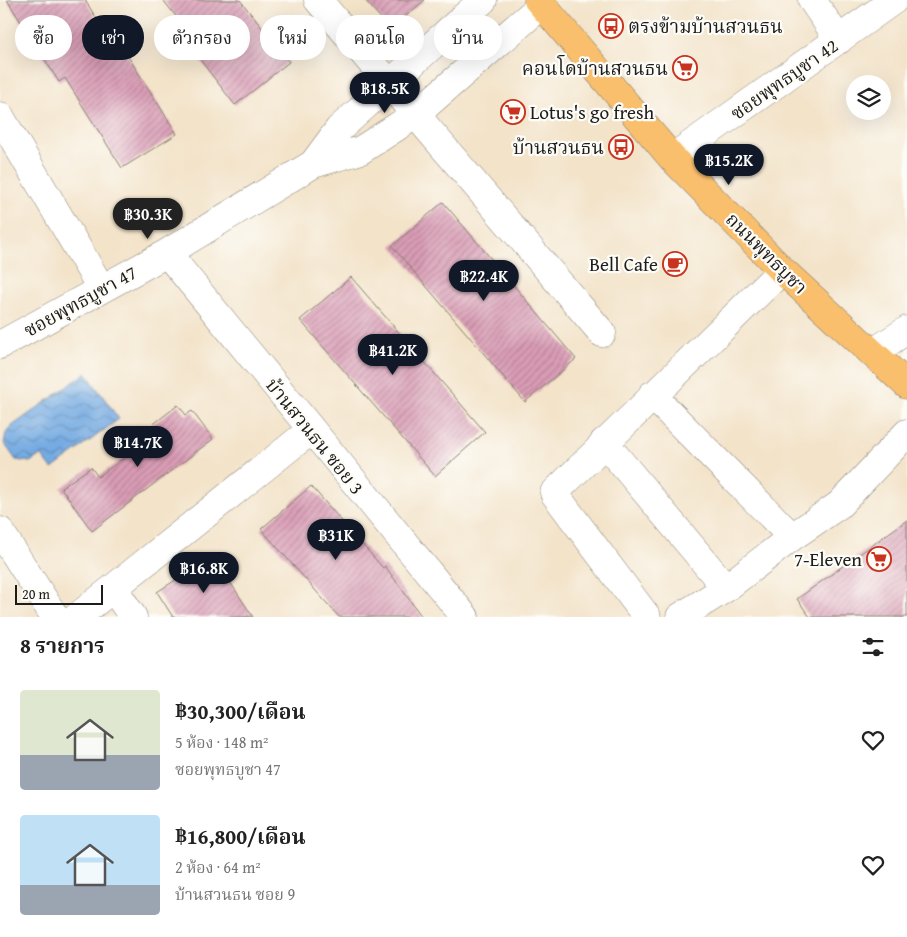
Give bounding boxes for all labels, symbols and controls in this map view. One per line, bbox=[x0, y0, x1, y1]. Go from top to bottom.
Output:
place label: ตรงข้ามบ้านสวนธน bbox=[628, 12, 783, 40]
bus stop icon: ตรงข้ามบ้านสวนธน bbox=[598, 13, 624, 39]
chip: ซื้อ bbox=[15, 15, 72, 60]
chip: เช่า bbox=[82, 15, 144, 60]
chip: ตัวกรอง bbox=[154, 15, 250, 60]
chip: ใหม่ bbox=[260, 15, 326, 60]
chip: คอนโด bbox=[336, 15, 424, 60]
chip: บ้าน bbox=[434, 15, 502, 60]
street label: ซอยพุทธบูชา 42 bbox=[725, 32, 843, 126]
place label: คอนโดบ้านสวนธน bbox=[522, 54, 668, 82]
supermarket icon: คอนโดบ้านสวนธน bbox=[672, 55, 698, 81]
pin: ฿18.5K bbox=[344, 72, 426, 114]
map controls bbox=[846, 75, 891, 120]
button: layers bbox=[846, 75, 891, 120]
text: ฿18.5K bbox=[361, 76, 409, 100]
place label: Lotus's go fresh bbox=[530, 98, 655, 126]
supermarket icon: Lotus's go fresh bbox=[500, 99, 526, 125]
place label: บ้านสวนธน bbox=[513, 133, 604, 161]
bus stop icon: บ้านสวนธน bbox=[608, 134, 634, 160]
pin: ฿15.2K bbox=[688, 144, 770, 186]
text: ฿15.2K bbox=[705, 148, 753, 172]
pin: ฿30.3K bbox=[107, 198, 189, 240]
text: ฿30.3K bbox=[124, 202, 172, 226]
street label: ถนนพุทธบูชา bbox=[720, 206, 814, 300]
place label: Bell Cafe bbox=[589, 250, 658, 278]
cafe icon: Bell Cafe bbox=[662, 251, 688, 277]
street label: ซอยพุทธบูชา 47 bbox=[18, 258, 142, 344]
pin: ฿22.4K bbox=[443, 260, 525, 302]
text: ฿22.4K bbox=[460, 264, 508, 288]
pin: ฿41.2K bbox=[352, 334, 434, 376]
text: ฿41.2K bbox=[369, 338, 417, 362]
street label: บ้านสวนธน ซอย 3 bbox=[259, 372, 371, 500]
pin: ฿14.7K bbox=[97, 426, 179, 468]
text: ฿14.7K bbox=[114, 430, 162, 454]
pin: ฿31K bbox=[306, 518, 366, 561]
text: ฿31K bbox=[318, 523, 354, 547]
place label: 7-Eleven bbox=[794, 545, 862, 573]
supermarket icon: 7-Eleven bbox=[866, 546, 892, 572]
pin: ฿16.8K bbox=[163, 552, 245, 594]
text: ฿16.8K bbox=[180, 556, 228, 580]
scale bar bbox=[15, 582, 102, 605]
text: 20 m bbox=[22, 584, 50, 604]
text: 8 รายการ bbox=[20, 630, 105, 661]
icon: filters bbox=[859, 633, 887, 661]
text: ฿30,300/เดือน bbox=[175, 696, 306, 727]
icon: home bbox=[60, 710, 120, 770]
icon: heart bbox=[859, 726, 887, 754]
text: 5 ห้อง · 148 m² bbox=[175, 730, 268, 754]
text: ซอยพุทธบูชา 47 bbox=[175, 757, 281, 781]
text: ฿16,800/เดือน bbox=[175, 821, 306, 852]
icon: home bbox=[60, 835, 120, 895]
icon: heart bbox=[859, 851, 887, 879]
text: 2 ห้อง · 64 m² bbox=[175, 855, 261, 879]
text: บ้านสวนธน ซอย 9 bbox=[175, 882, 295, 906]

